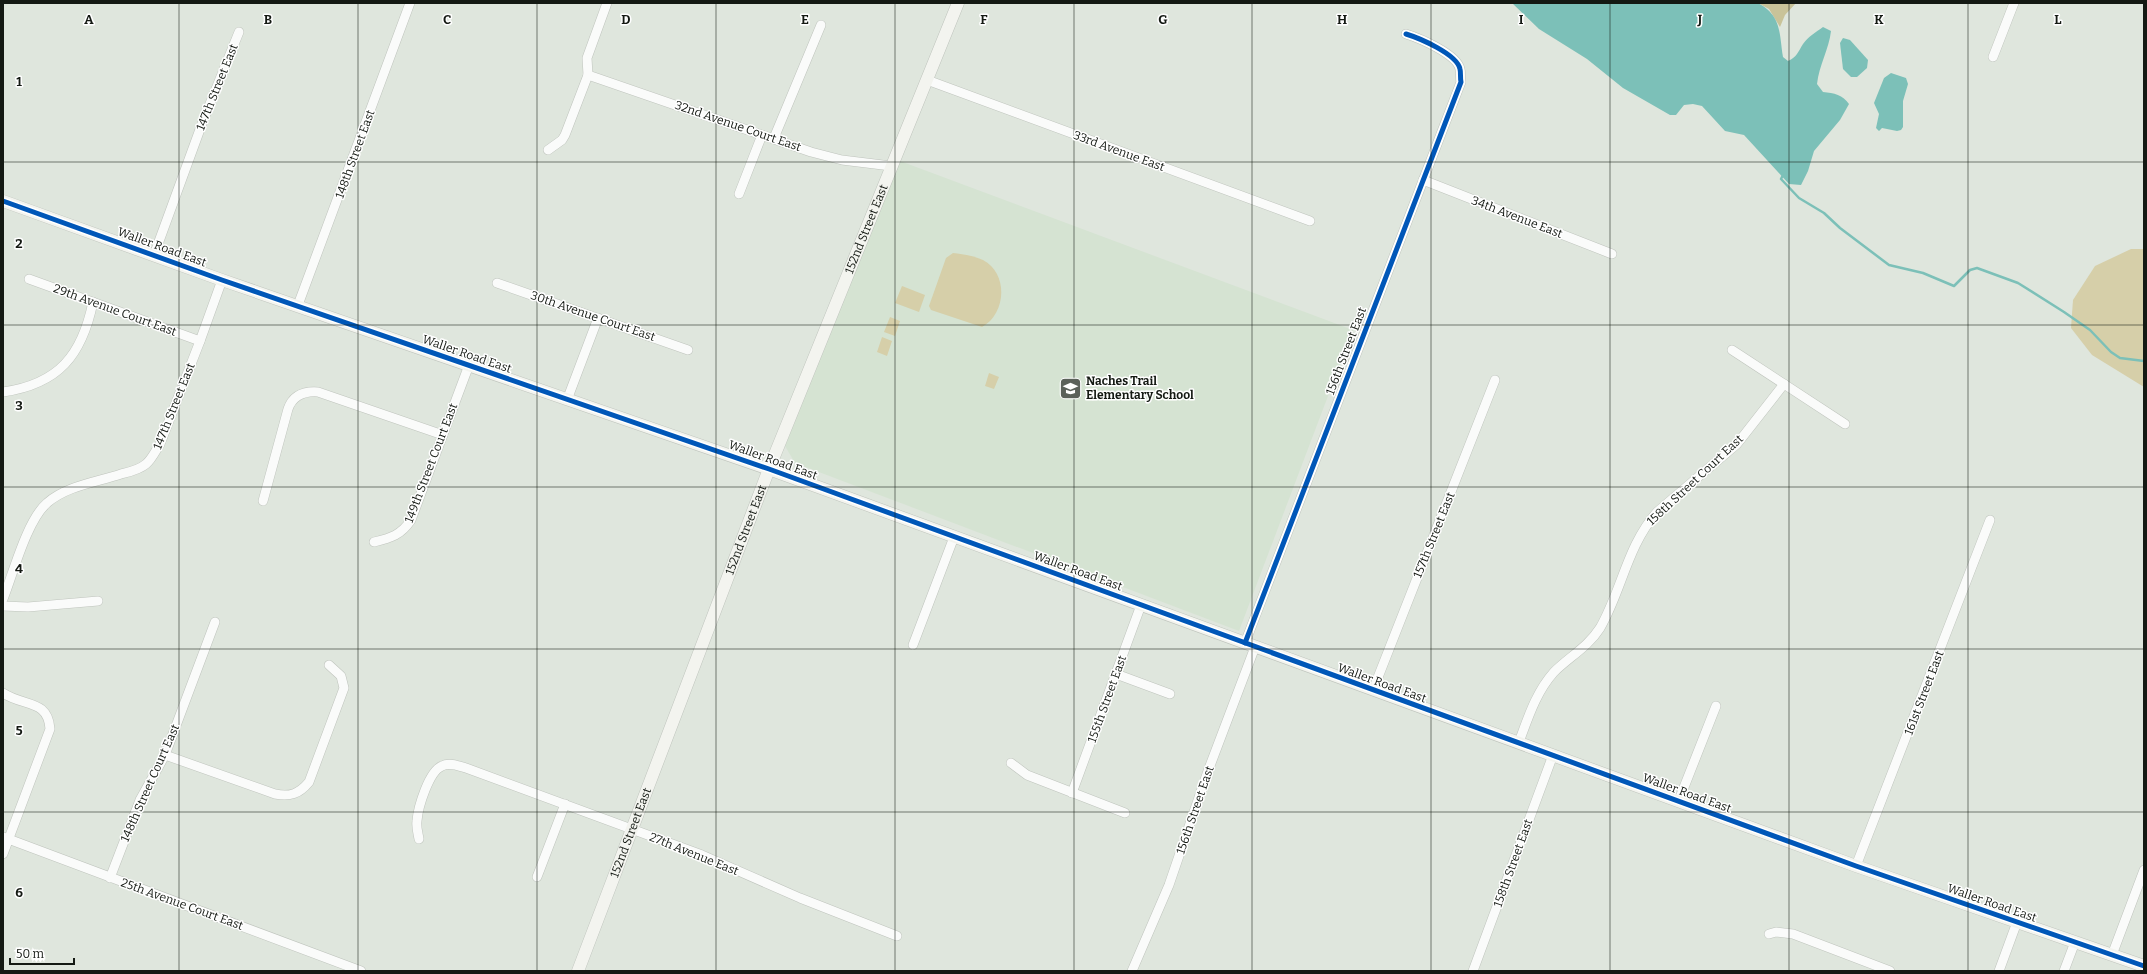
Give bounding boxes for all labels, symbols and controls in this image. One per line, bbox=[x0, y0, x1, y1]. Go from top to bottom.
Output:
text: A bbox=[84, 12, 94, 27]
text: B bbox=[264, 12, 272, 27]
text: C bbox=[443, 12, 451, 27]
text: D bbox=[621, 12, 631, 27]
text: E bbox=[801, 12, 809, 27]
text: F bbox=[980, 12, 988, 27]
text: G bbox=[1158, 12, 1168, 27]
text: H bbox=[1337, 12, 1347, 27]
text: I bbox=[1519, 12, 1524, 27]
text: J bbox=[1697, 12, 1703, 27]
text: K bbox=[1874, 12, 1884, 27]
text: L bbox=[2054, 12, 2062, 27]
street label: 147th Street East bbox=[193, 41, 241, 132]
text: 1 bbox=[16, 74, 22, 89]
street label: 32nd Avenue Court East bbox=[673, 98, 804, 154]
street label: 148th Street East bbox=[332, 107, 378, 200]
street label: 33rd Avenue East bbox=[1071, 128, 1167, 174]
street label: 152nd Street East bbox=[842, 182, 891, 276]
street label: 34th Avenue East bbox=[1469, 193, 1565, 241]
street label: Waller Road East bbox=[116, 224, 209, 270]
text: 2 bbox=[15, 236, 23, 251]
street label: 29th Avenue Court East bbox=[52, 281, 179, 339]
street label: 30th Avenue Court East bbox=[529, 288, 658, 344]
street label: 156th Street East bbox=[1323, 305, 1369, 397]
street label: Waller Road East bbox=[421, 332, 514, 376]
street label: 147th Street East bbox=[150, 360, 198, 451]
place label: Naches Trail Elementary School bbox=[1086, 374, 1194, 402]
school or university icon: Naches Trail Elementary School bbox=[1057, 375, 1083, 401]
text: 3 bbox=[15, 398, 23, 413]
street label: 149th Street Court East bbox=[402, 401, 461, 525]
street label: 158th Street Court East bbox=[1644, 431, 1746, 528]
street label: Waller Road East bbox=[727, 437, 820, 483]
street label: 152nd Street East bbox=[722, 482, 770, 577]
street label: 157th Street East bbox=[1410, 489, 1458, 580]
street label: Waller Road East bbox=[1032, 548, 1125, 594]
text: 4 bbox=[15, 561, 23, 576]
street label: 161st Street East bbox=[1901, 648, 1947, 737]
street label: 155th Street East bbox=[1085, 653, 1130, 745]
street label: Waller Road East bbox=[1336, 660, 1429, 706]
street label: 148th Street Court East bbox=[118, 722, 182, 844]
text: 5 bbox=[15, 723, 23, 738]
street label: 156th Street East bbox=[1173, 763, 1217, 856]
street label: Waller Road East bbox=[1641, 770, 1734, 816]
street label: 152nd Street East bbox=[607, 785, 654, 880]
street label: 158th Street East bbox=[1491, 816, 1536, 909]
street label: 27th Avenue East bbox=[647, 830, 741, 879]
street label: 25th Avenue Court East bbox=[119, 875, 246, 933]
street label: Waller Road East bbox=[1946, 881, 2039, 925]
text: 6 bbox=[15, 885, 23, 900]
scale bar bbox=[10, 940, 74, 966]
text: 50 m bbox=[16, 947, 45, 961]

